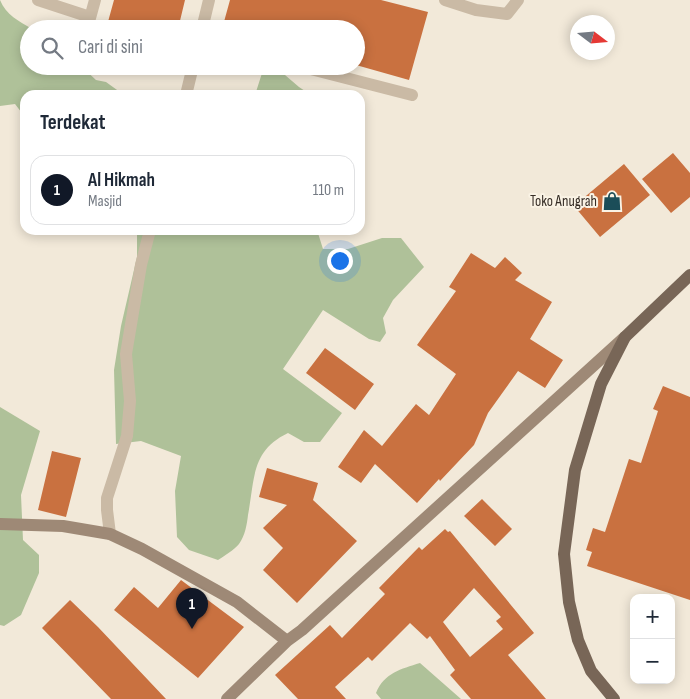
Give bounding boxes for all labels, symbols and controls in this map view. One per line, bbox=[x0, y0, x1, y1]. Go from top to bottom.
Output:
north arrow bbox=[570, 15, 615, 60]
search box bbox=[20, 20, 365, 75]
icon: search bbox=[38, 34, 66, 62]
text: Cari di sini bbox=[78, 36, 143, 59]
text: Terdekat bbox=[40, 110, 106, 135]
text: Al Hikmah bbox=[88, 169, 155, 192]
text: 1 bbox=[54, 181, 60, 200]
text: 110 m bbox=[313, 181, 344, 200]
shop icon: Toko Anugrah bbox=[601, 190, 623, 212]
text: Masjid bbox=[88, 192, 122, 211]
place label: Toko Anugrah bbox=[530, 192, 597, 211]
your location bbox=[327, 248, 353, 274]
pin: 1 bbox=[176, 588, 208, 629]
map controls bbox=[630, 594, 675, 684]
button: + bbox=[630, 594, 675, 639]
button: − bbox=[630, 639, 675, 684]

